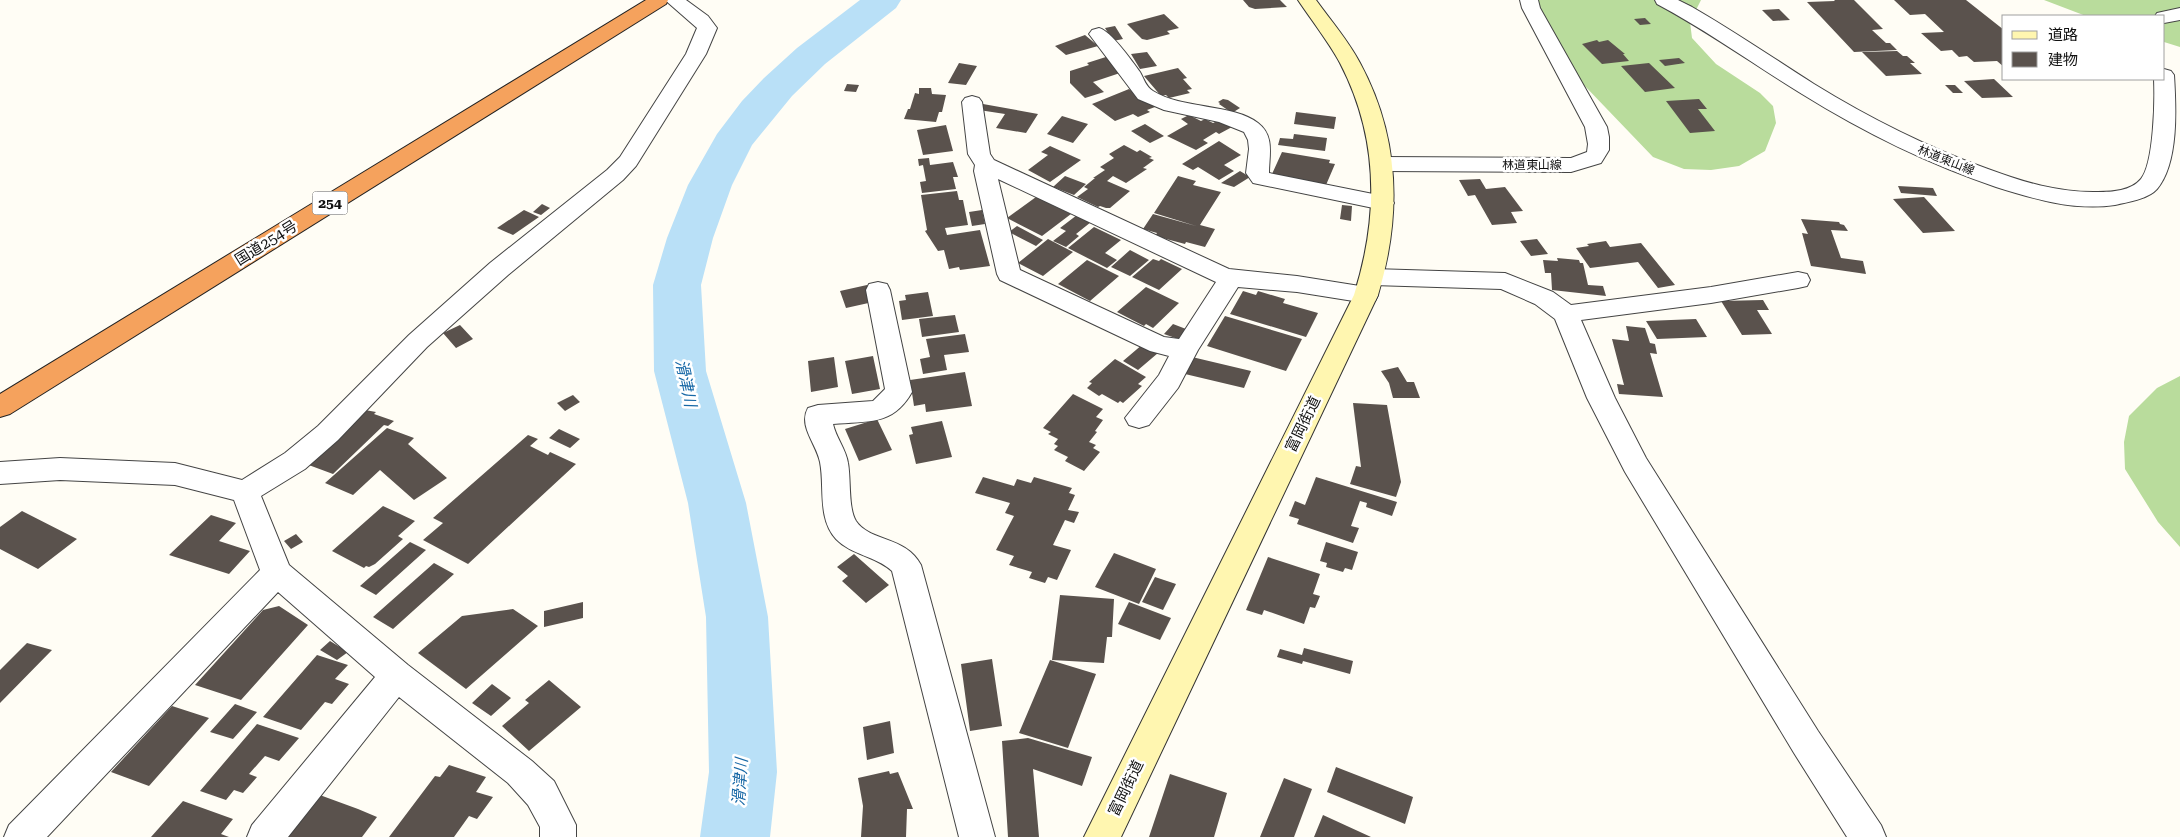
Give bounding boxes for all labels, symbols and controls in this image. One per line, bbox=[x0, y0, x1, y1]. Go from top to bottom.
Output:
legend bbox=[2002, 15, 2165, 80]
text: 道路 bbox=[2048, 26, 2078, 44]
text: 建物 bbox=[2048, 51, 2078, 69]
street label: 林道東山線 bbox=[1916, 142, 1976, 178]
street label: 林道東山線 bbox=[1502, 158, 1562, 172]
road number: 254 bbox=[312, 192, 348, 214]
street label: 国道254号 bbox=[231, 217, 301, 269]
water label: 滑津川 bbox=[672, 358, 701, 410]
street label: 富岡街道 bbox=[1282, 393, 1324, 455]
water label: 滑津川 bbox=[729, 755, 751, 807]
street label: 富岡街道 bbox=[1105, 757, 1147, 819]

